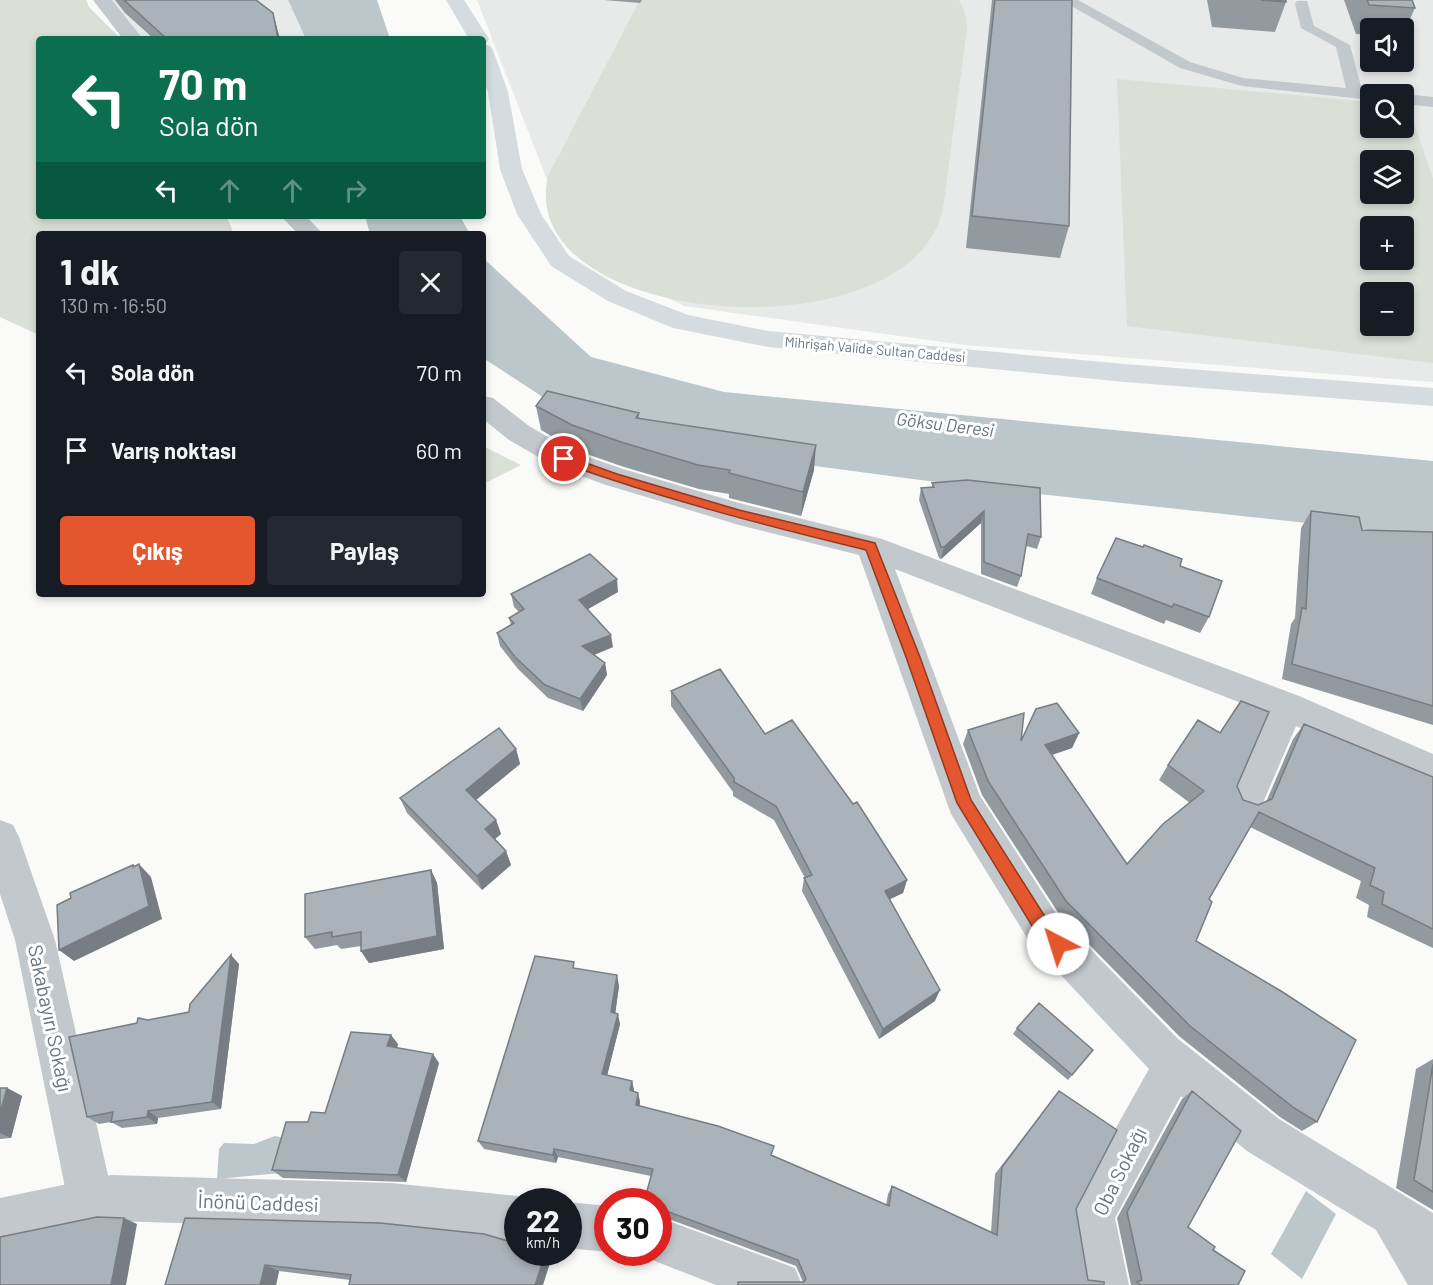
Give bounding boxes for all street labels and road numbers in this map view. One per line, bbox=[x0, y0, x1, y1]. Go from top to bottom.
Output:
street label: Mihrişah Valide Sultan Caddesi bbox=[784, 333, 966, 365]
street label: Sakabayırı Sokağı bbox=[24, 942, 78, 1094]
street label: Oba Sokağı bbox=[1087, 1123, 1151, 1219]
street label: İnönü Caddesi bbox=[197, 1188, 319, 1216]

